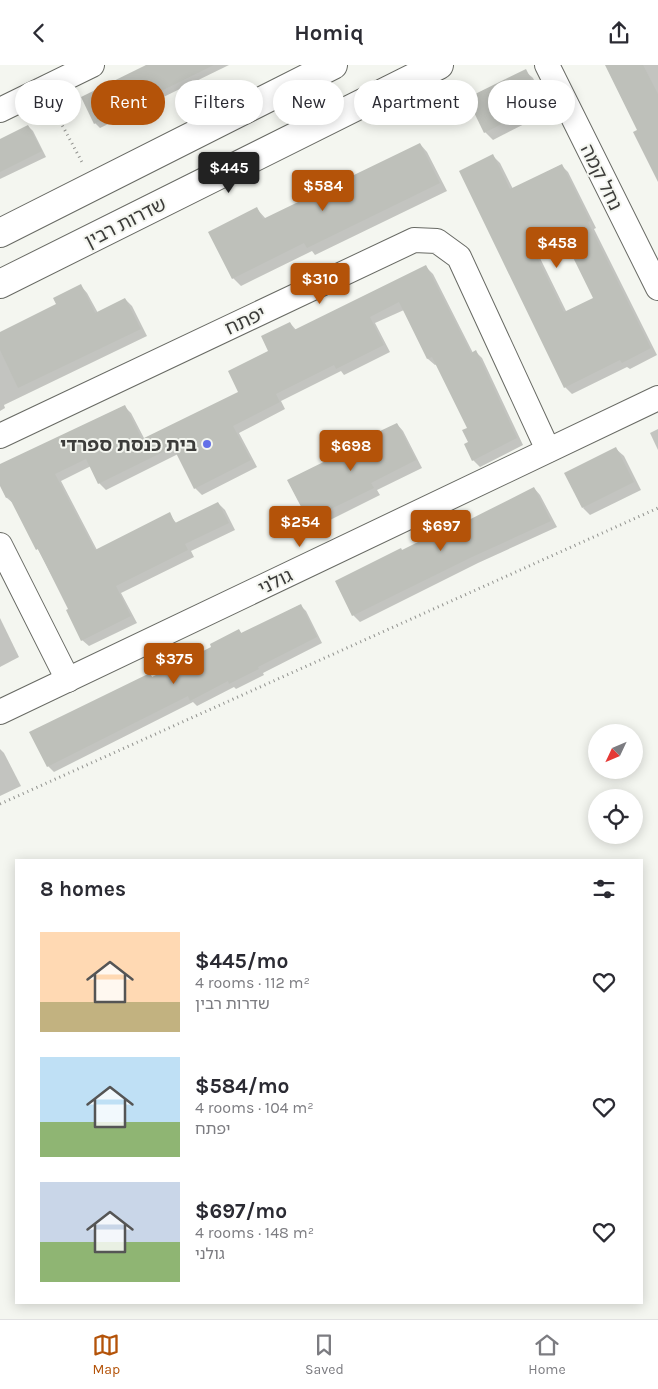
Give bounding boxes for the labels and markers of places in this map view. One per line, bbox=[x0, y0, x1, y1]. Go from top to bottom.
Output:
pin: $445 bbox=[199, 151, 259, 194]
pin: $584 bbox=[293, 169, 353, 212]
pin: $458 bbox=[527, 227, 587, 269]
pin: $310 bbox=[290, 263, 350, 305]
pin: $698 bbox=[321, 429, 381, 472]
place label: בית כנסת ספרדי bbox=[60, 434, 197, 456]
marker: בית כנסת ספרדי bbox=[201, 438, 213, 450]
pin: $254 bbox=[270, 505, 330, 548]
pin: $697 bbox=[411, 509, 471, 552]
pin: $375 bbox=[144, 643, 204, 685]

